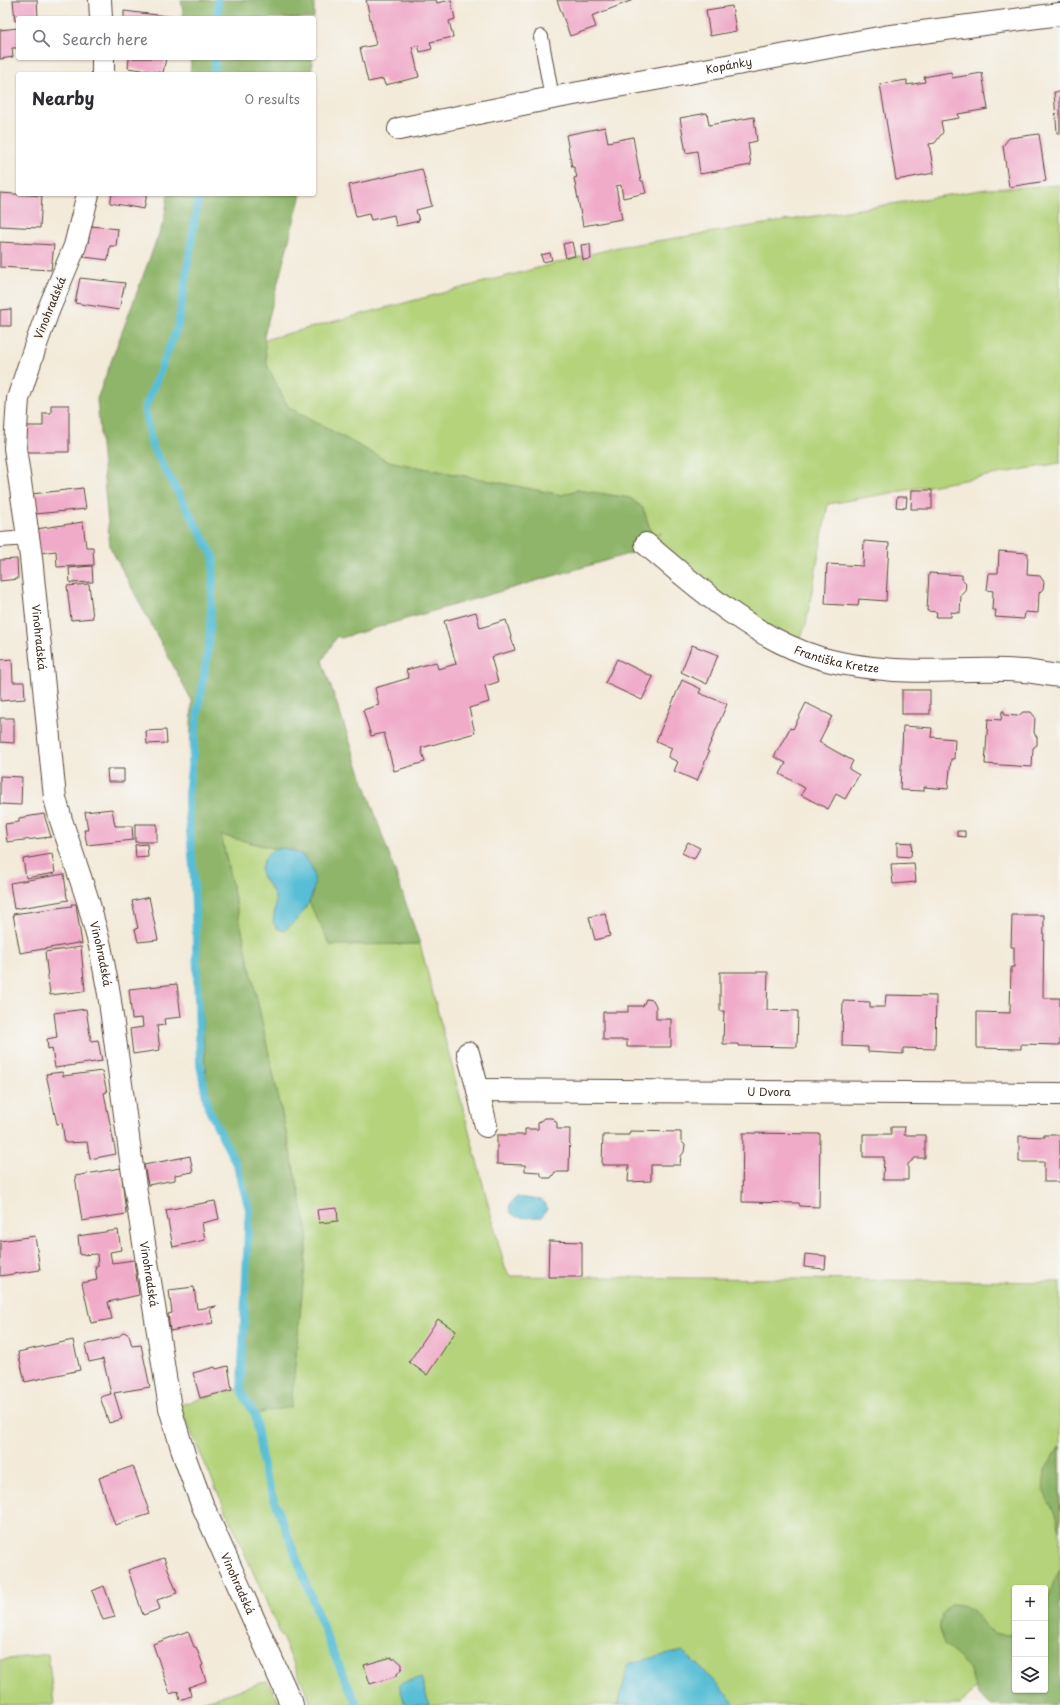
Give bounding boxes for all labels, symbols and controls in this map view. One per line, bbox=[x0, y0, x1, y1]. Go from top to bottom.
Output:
search box bbox=[16, 16, 316, 60]
icon: search bbox=[30, 27, 52, 49]
text: Search here bbox=[62, 27, 148, 50]
street label: Kopánky bbox=[704, 52, 753, 78]
text: Nearby bbox=[32, 85, 94, 111]
text: 0 results bbox=[245, 89, 300, 108]
street label: Vinohradská bbox=[29, 274, 70, 342]
street label: Vinohradská bbox=[28, 604, 51, 671]
street label: Františka Kretze bbox=[792, 641, 880, 677]
street label: Vinohradská bbox=[86, 919, 116, 988]
street label: U Dvora bbox=[747, 1083, 791, 1100]
street label: Vinohradská bbox=[136, 1240, 163, 1308]
street label: Vinohradská bbox=[217, 1550, 259, 1617]
map controls bbox=[1012, 1585, 1048, 1693]
button: + bbox=[1012, 1585, 1048, 1621]
button: − bbox=[1012, 1621, 1048, 1657]
button: layers bbox=[1012, 1657, 1048, 1693]

